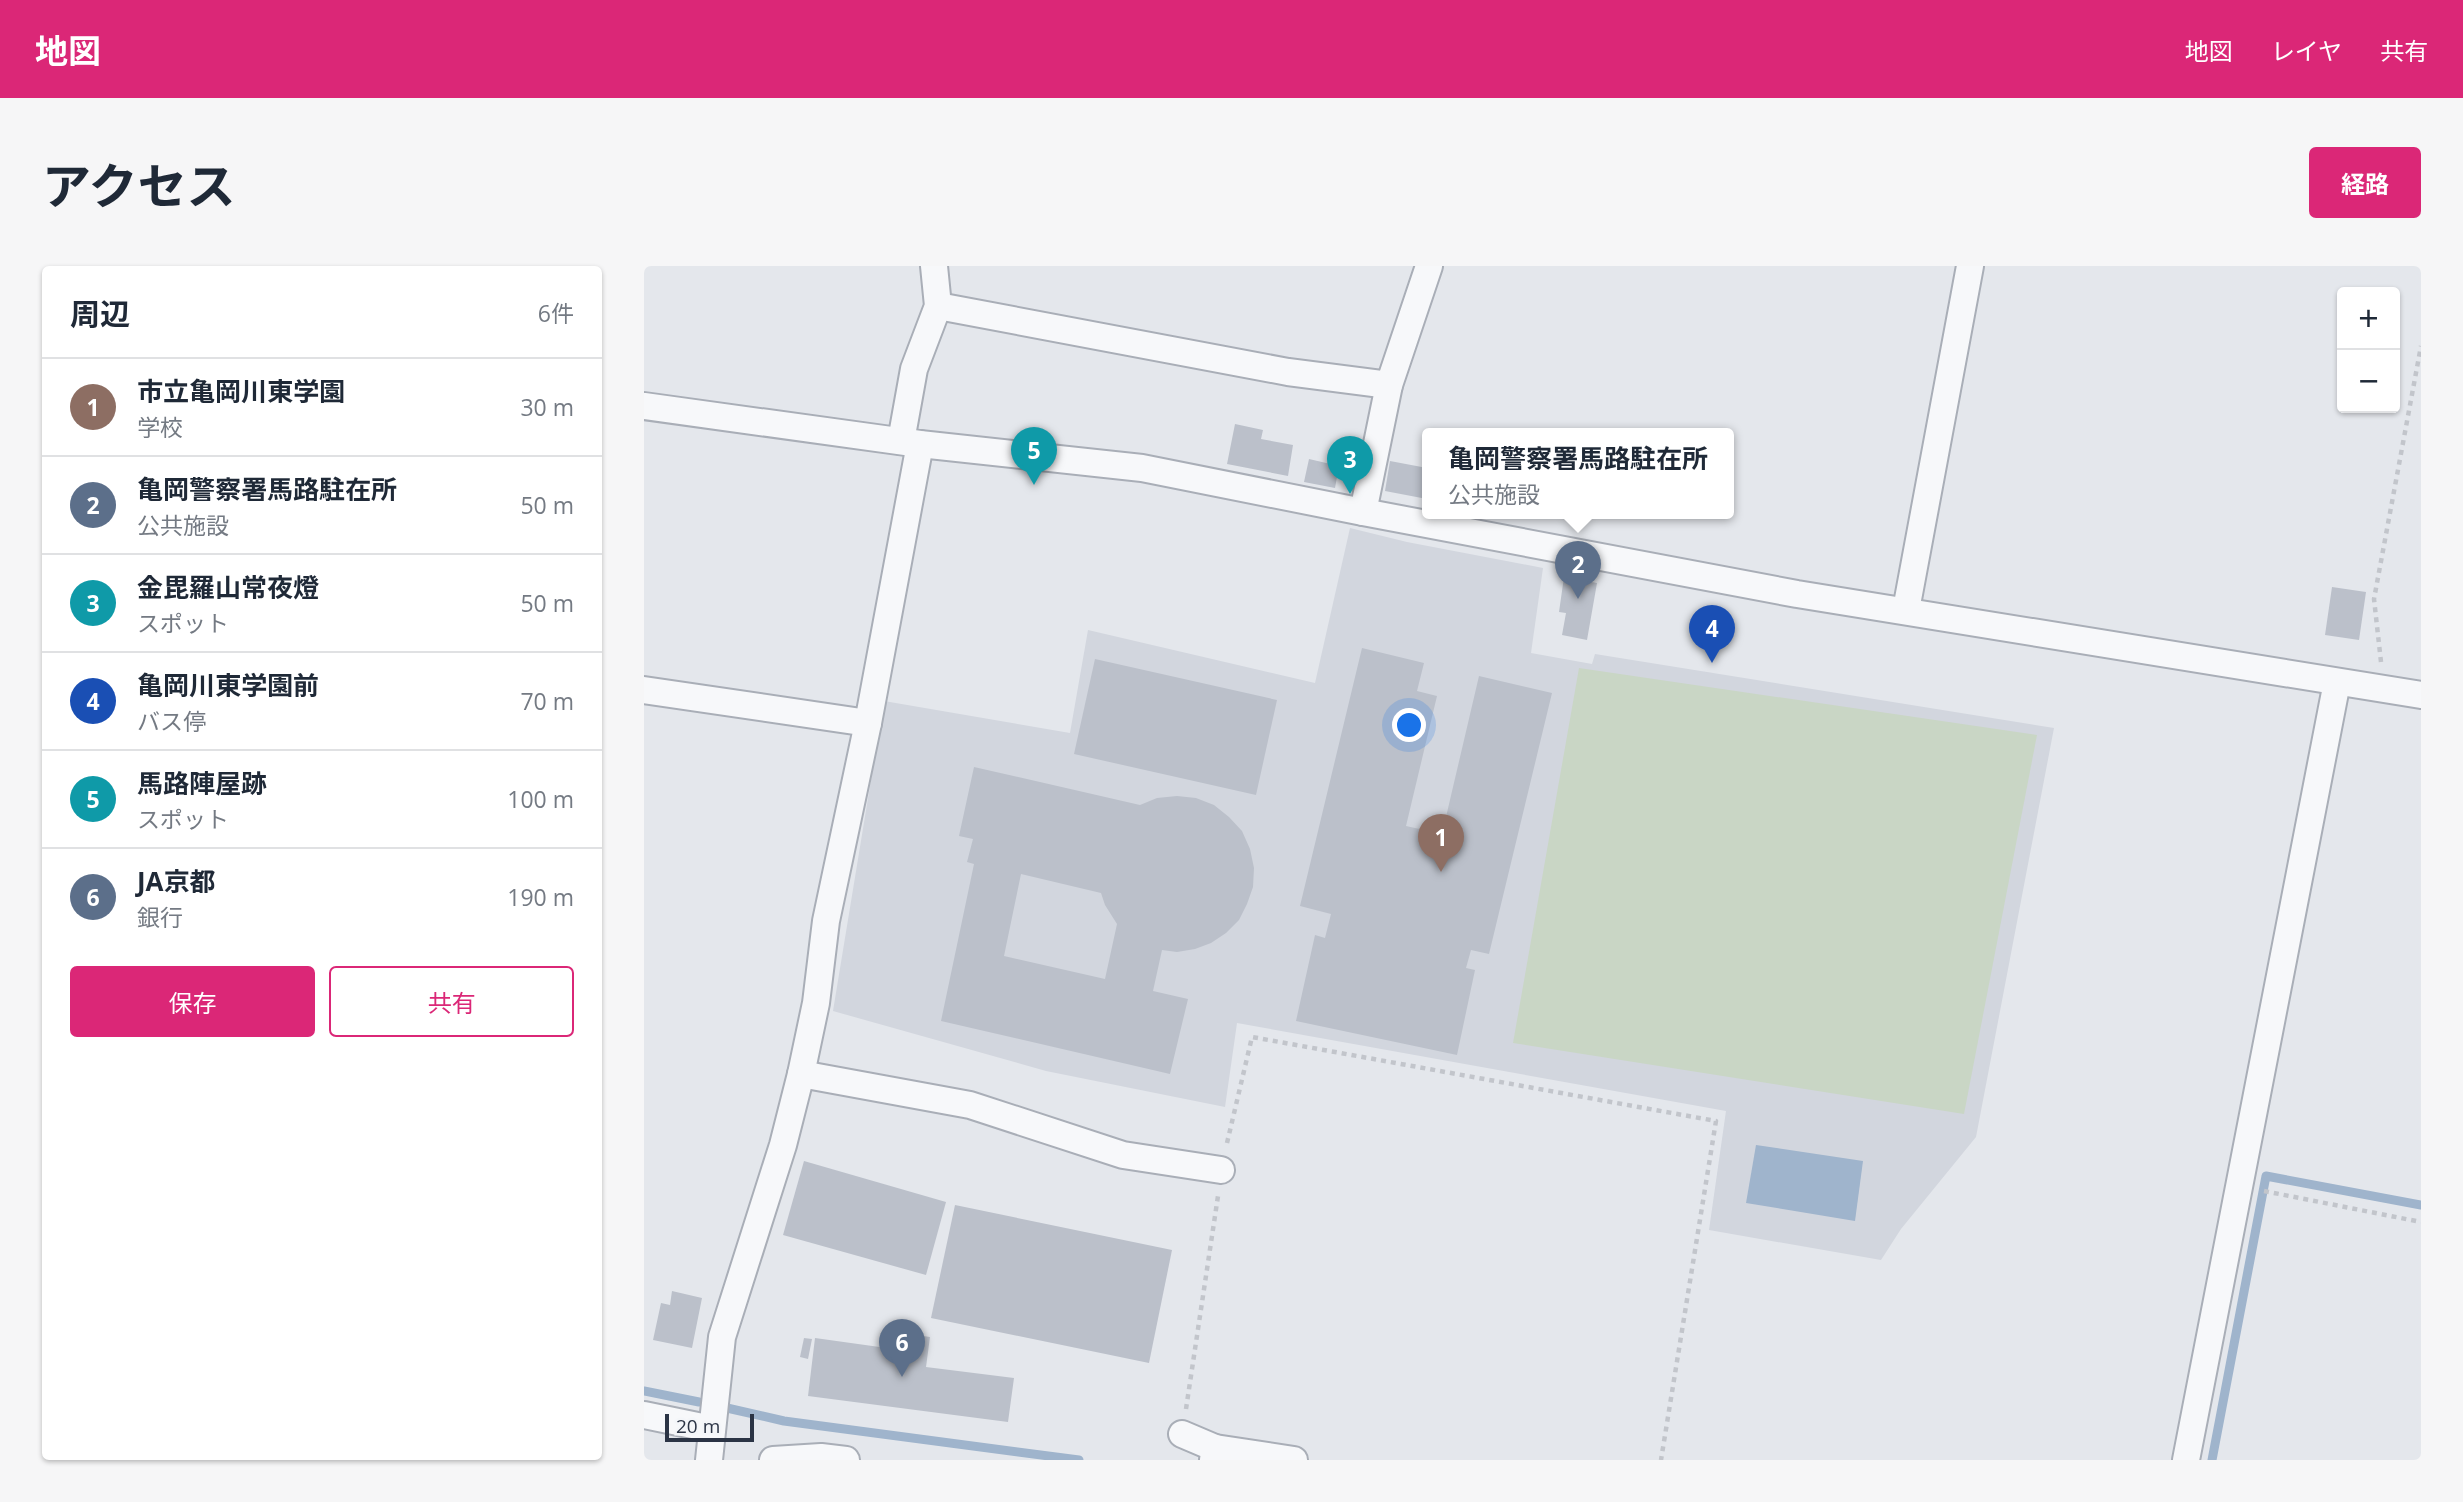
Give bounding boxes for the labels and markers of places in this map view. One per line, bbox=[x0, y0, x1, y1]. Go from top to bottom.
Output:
pin: 5 bbox=[1011, 427, 1057, 485]
pin: 3 bbox=[1327, 436, 1373, 494]
pin: 2 bbox=[1555, 541, 1601, 599]
pin: 4 bbox=[1689, 605, 1735, 663]
pin: 1 bbox=[1418, 814, 1464, 872]
pin: 6 bbox=[879, 1319, 925, 1377]

